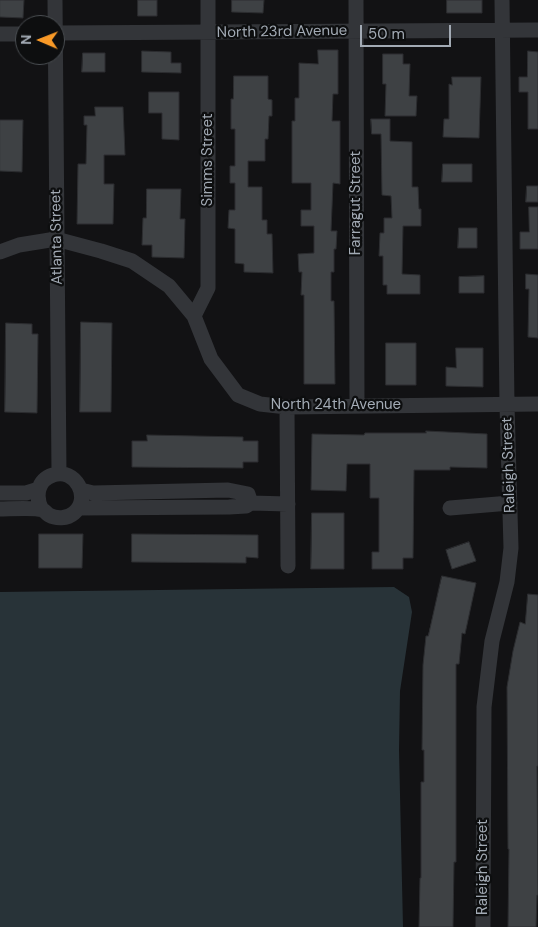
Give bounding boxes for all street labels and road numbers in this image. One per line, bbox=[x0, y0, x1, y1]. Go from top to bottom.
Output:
street label: North 23rd Avenue bbox=[217, 22, 347, 42]
street label: Simms Street bbox=[199, 113, 217, 207]
street label: Farragut Street bbox=[347, 151, 365, 255]
street label: Atlanta Street bbox=[47, 189, 67, 285]
street label: North 24th Avenue bbox=[271, 396, 401, 414]
street label: Raleigh Street bbox=[498, 417, 520, 513]
street label: Raleigh Street bbox=[474, 819, 492, 915]

